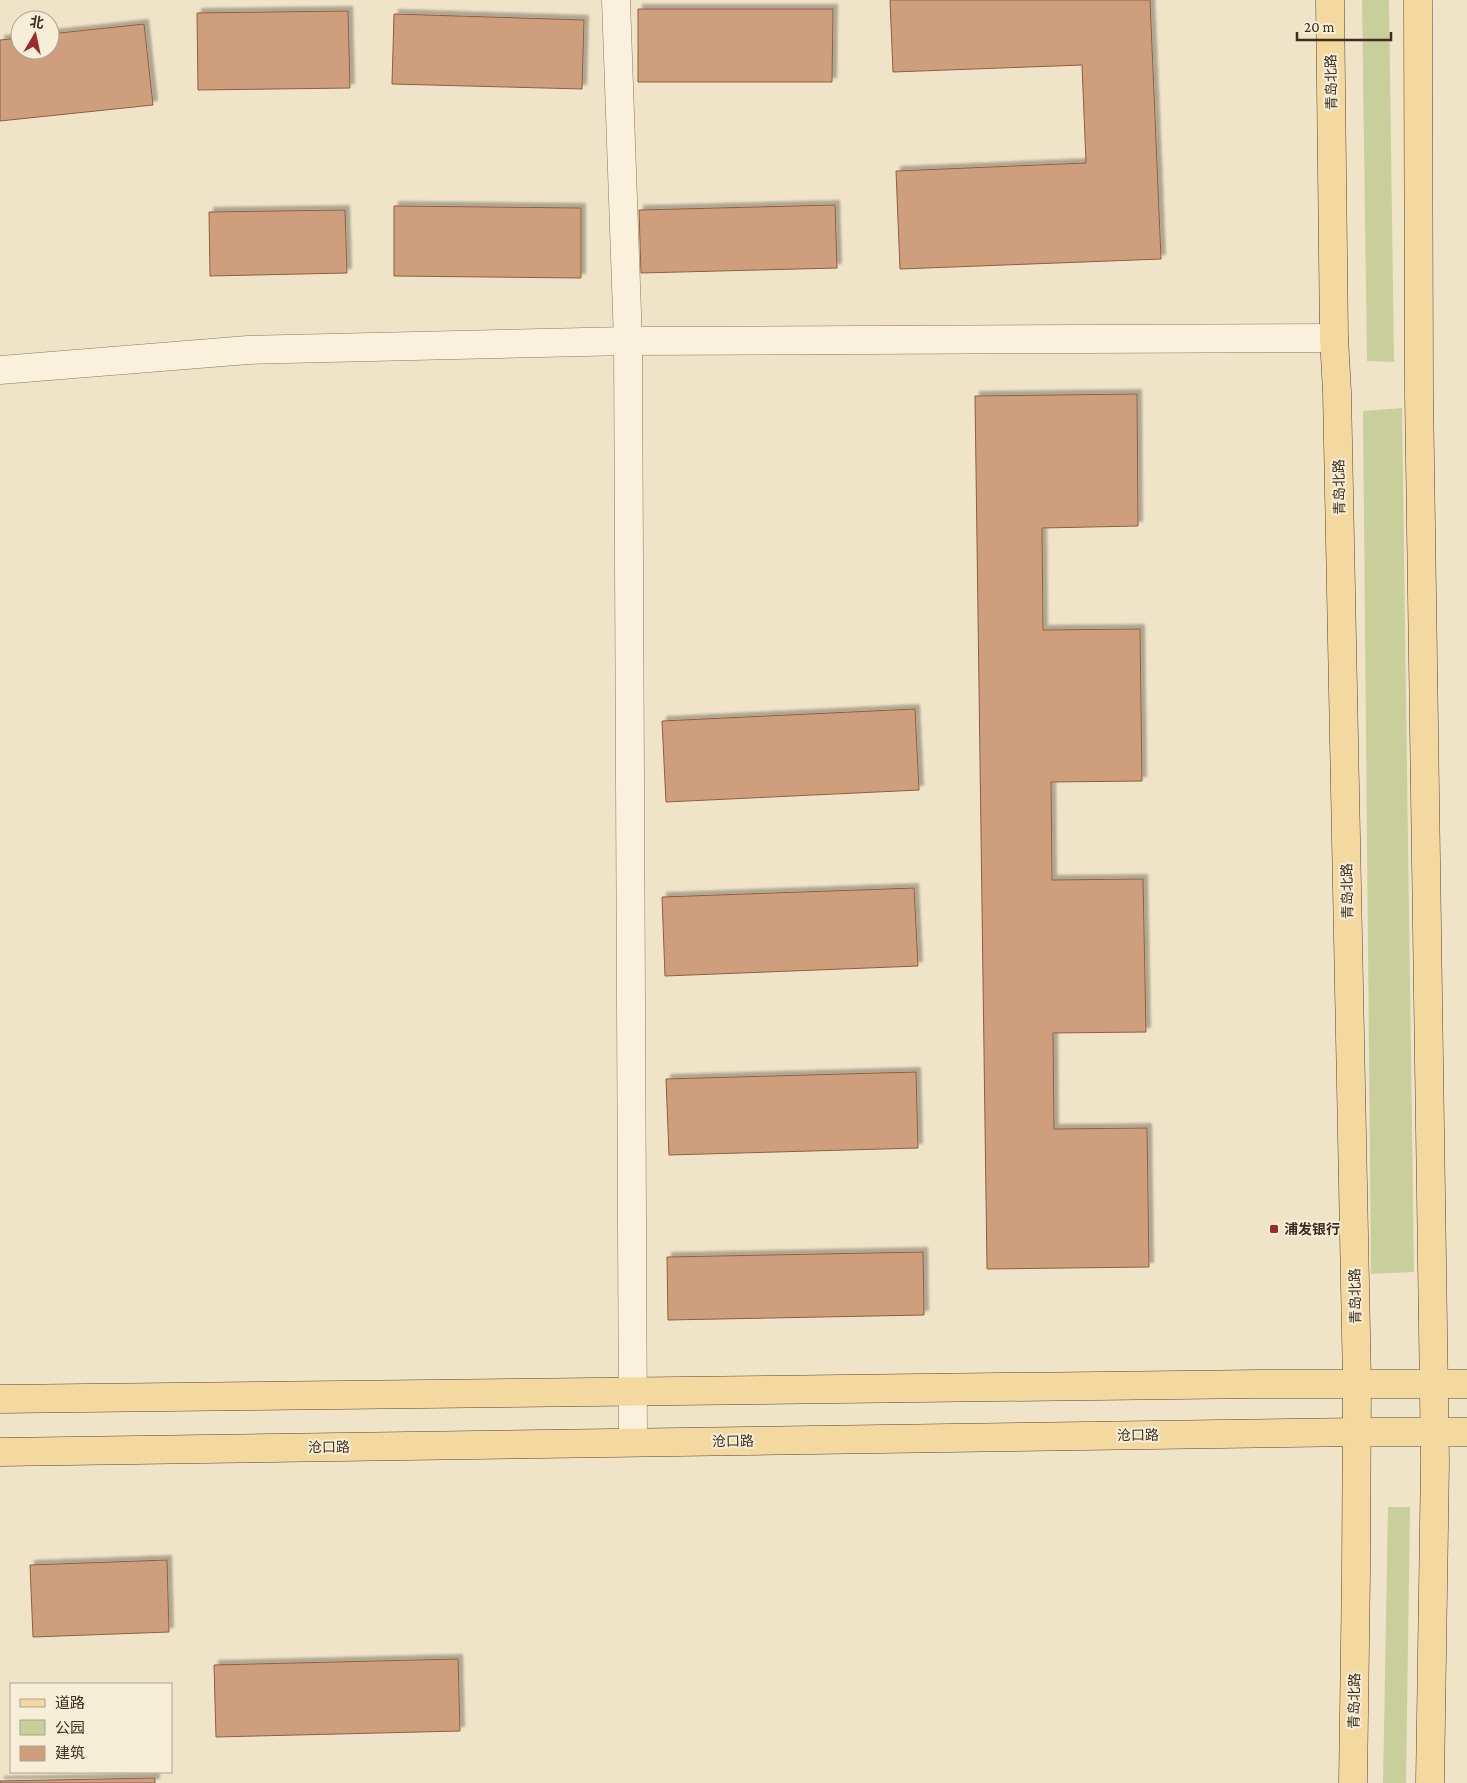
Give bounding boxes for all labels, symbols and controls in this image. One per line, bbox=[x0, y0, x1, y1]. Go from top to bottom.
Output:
north arrow bbox=[10, 10, 60, 60]
scale bar bbox=[1297, 10, 1391, 42]
text: 北 bbox=[29, 13, 45, 31]
text: 20 m bbox=[1304, 19, 1335, 35]
street label: 青岛北路 bbox=[1323, 54, 1339, 110]
street label: 青岛北路 bbox=[1331, 459, 1347, 515]
street label: 青岛北路 bbox=[1339, 863, 1355, 919]
place label: 浦发银行 bbox=[1284, 1221, 1340, 1237]
marker: 浦发银行 bbox=[1268, 1223, 1280, 1235]
street label: 青岛北路 bbox=[1347, 1268, 1363, 1324]
street label: 沧口路 bbox=[1117, 1427, 1159, 1443]
street label: 沧口路 bbox=[712, 1433, 754, 1449]
street label: 沧口路 bbox=[308, 1439, 350, 1455]
street label: 青岛北路 bbox=[1346, 1673, 1362, 1729]
legend bbox=[10, 1683, 172, 1773]
text: 道路 bbox=[55, 1695, 85, 1711]
text: 公园 bbox=[55, 1720, 85, 1736]
text: 建筑 bbox=[55, 1745, 85, 1761]

